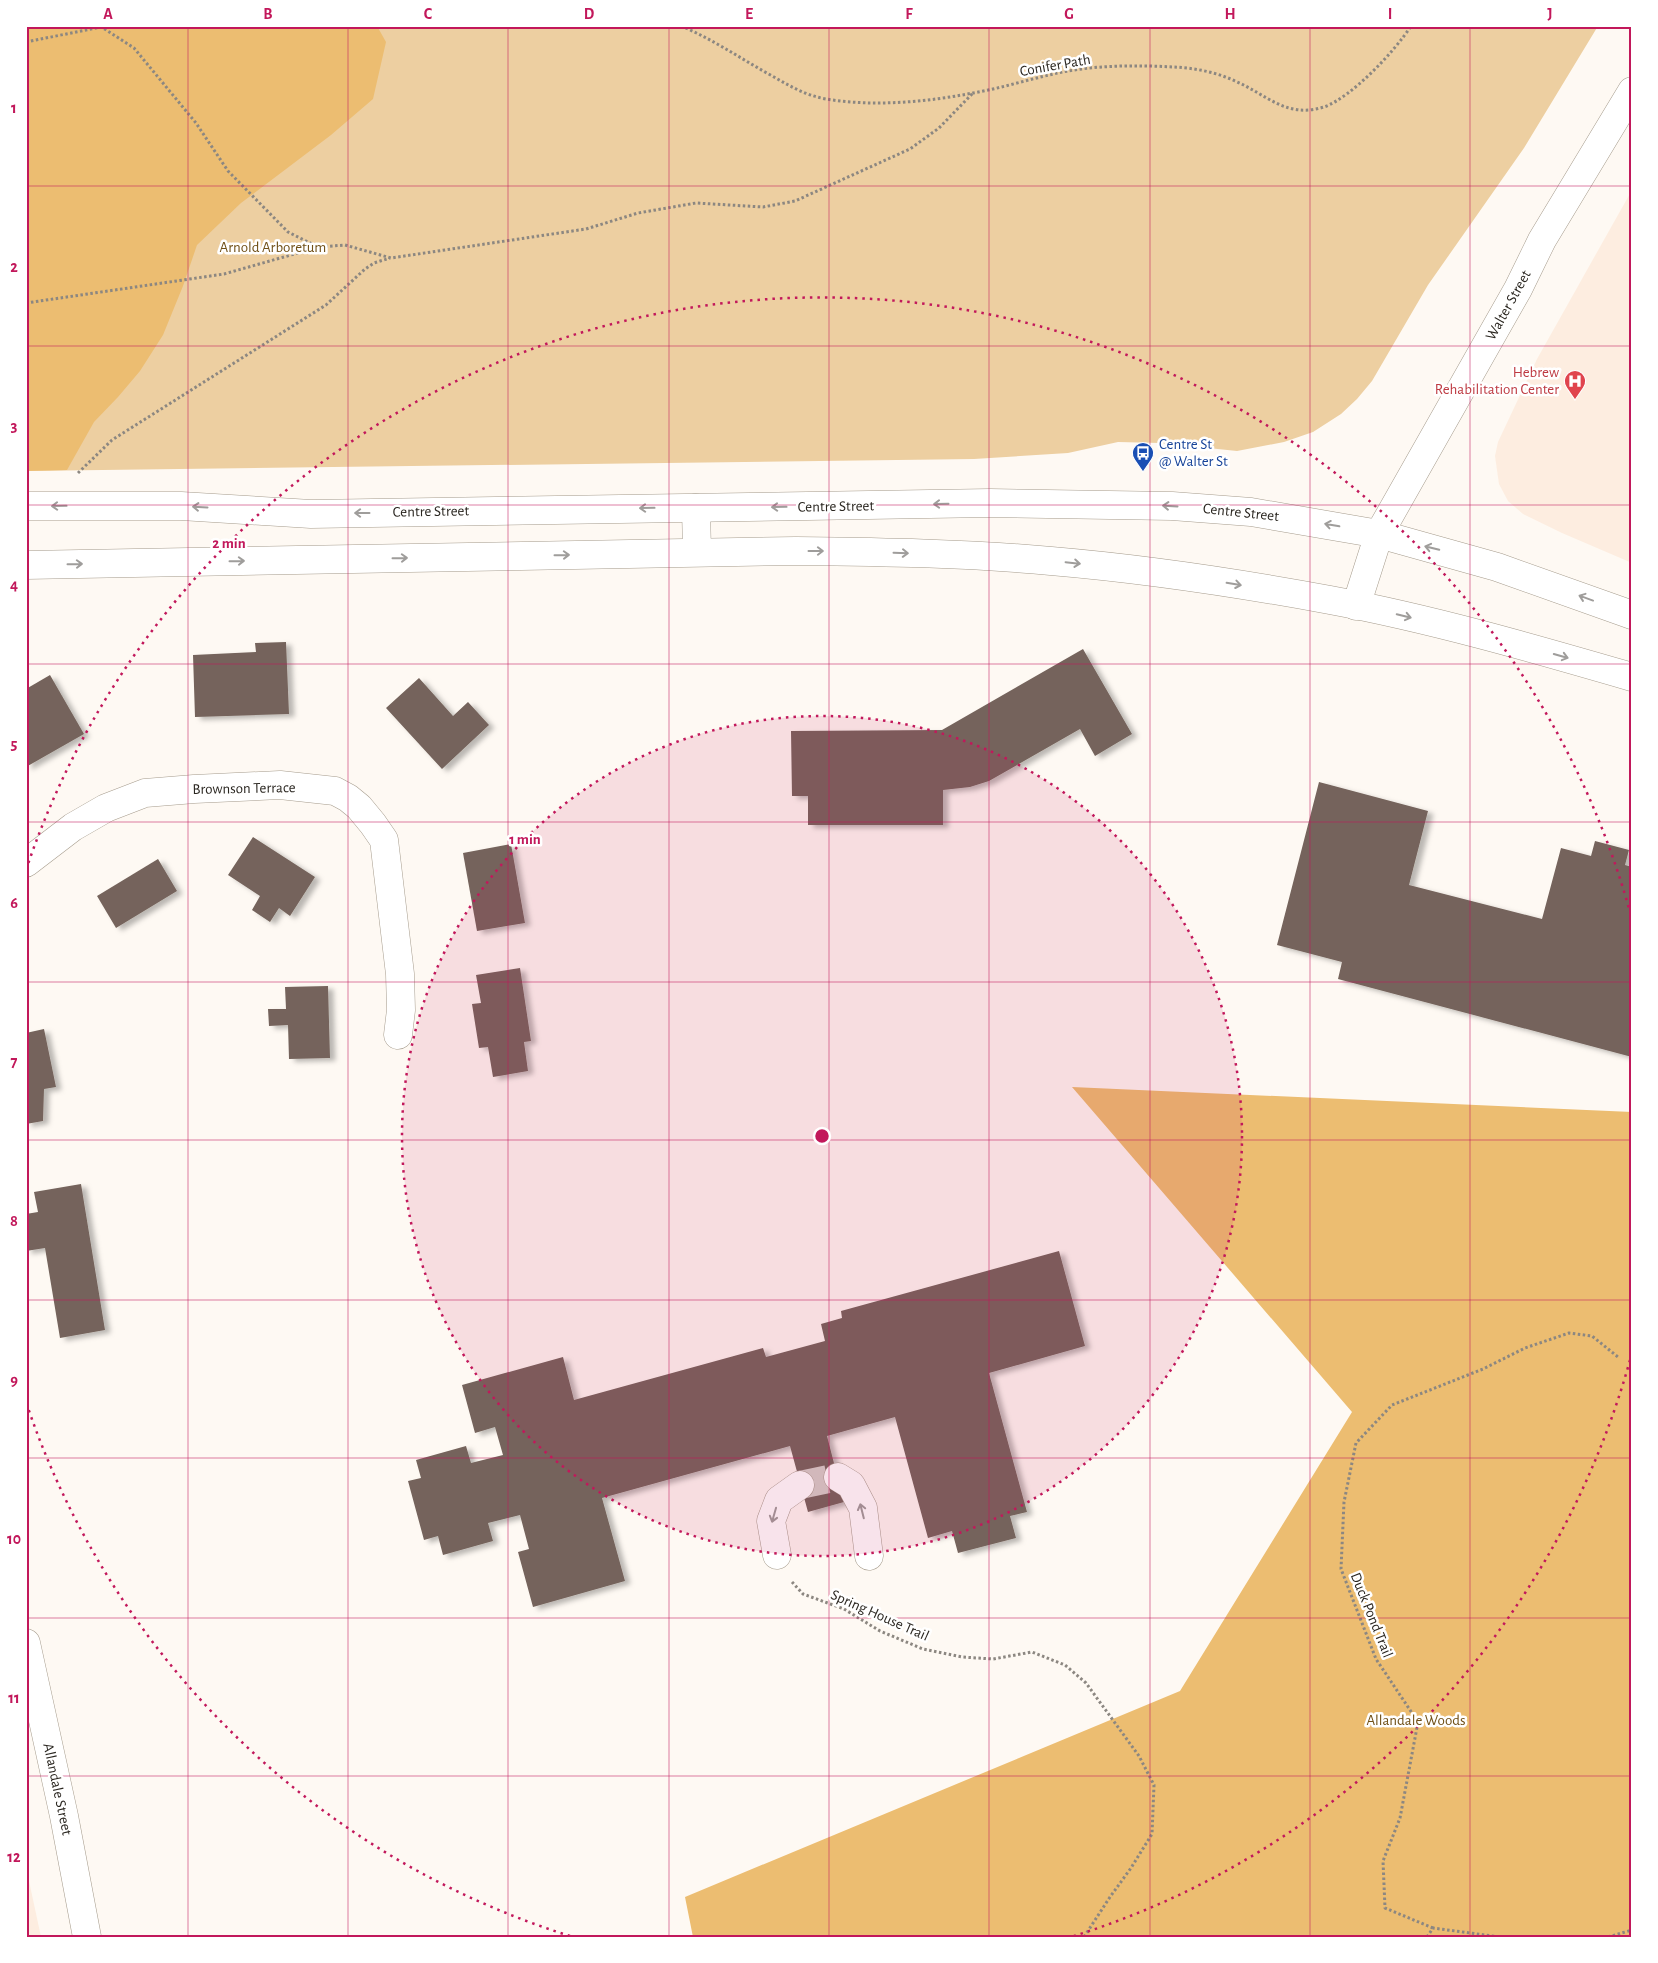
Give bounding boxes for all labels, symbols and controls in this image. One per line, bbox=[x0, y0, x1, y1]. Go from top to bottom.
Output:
text: A bbox=[103, 6, 113, 22]
text: B bbox=[263, 6, 273, 22]
text: C bbox=[424, 6, 433, 22]
text: D bbox=[584, 6, 595, 22]
text: E bbox=[745, 6, 753, 22]
text: F bbox=[905, 6, 913, 22]
text: G bbox=[1064, 6, 1074, 22]
text: H bbox=[1224, 6, 1236, 22]
text: I bbox=[1388, 6, 1392, 22]
text: J bbox=[1547, 6, 1553, 22]
street label: Conifer Path bbox=[1019, 52, 1092, 79]
text: 1 bbox=[11, 100, 17, 116]
park label: Arnold Arboretum bbox=[220, 240, 326, 255]
text: 2 bbox=[10, 259, 18, 275]
street label: Walter Street bbox=[1483, 268, 1534, 343]
place label: Hebrew Rehabilitation Center bbox=[1435, 365, 1559, 397]
hospital icon: Hebrew Rehabilitation Center bbox=[1563, 369, 1587, 400]
text: 3 bbox=[11, 418, 18, 434]
place label: Centre St @ Walter St bbox=[1159, 437, 1228, 469]
bus stop icon: Centre St @ Walter St bbox=[1131, 441, 1155, 472]
street label: Centre Street bbox=[798, 498, 875, 515]
one-way arrow bbox=[933, 499, 950, 509]
one-way arrow bbox=[51, 501, 68, 511]
one-way arrow bbox=[1163, 501, 1179, 511]
street label: Centre Street bbox=[1202, 501, 1280, 524]
one-way arrow bbox=[192, 502, 208, 511]
one-way arrow bbox=[771, 502, 787, 511]
street label: Centre Street bbox=[393, 503, 470, 520]
one-way arrow bbox=[639, 503, 656, 513]
one-way arrow bbox=[354, 508, 370, 517]
one-way arrow bbox=[1324, 519, 1340, 529]
text: 2 min bbox=[212, 536, 246, 551]
one-way arrow bbox=[1424, 542, 1440, 552]
one-way arrow bbox=[808, 546, 824, 556]
one-way arrow bbox=[893, 548, 909, 558]
one-way arrow bbox=[554, 550, 570, 560]
one-way arrow bbox=[392, 553, 408, 563]
one-way arrow bbox=[229, 556, 245, 566]
one-way arrow bbox=[1065, 558, 1081, 568]
one-way arrow bbox=[67, 559, 83, 568]
text: 4 bbox=[10, 577, 18, 593]
one-way arrow bbox=[1226, 579, 1242, 589]
one-way arrow bbox=[1579, 593, 1594, 602]
one-way arrow bbox=[1395, 612, 1411, 621]
one-way arrow bbox=[1553, 652, 1569, 662]
text: 5 bbox=[11, 736, 18, 752]
street label: Brownson Terrace bbox=[192, 780, 296, 797]
text: 1 min bbox=[509, 832, 541, 847]
text: 6 bbox=[10, 895, 18, 911]
text: 7 bbox=[11, 1054, 18, 1070]
centre of rings bbox=[813, 1127, 831, 1145]
text: 8 bbox=[10, 1213, 18, 1229]
text: 9 bbox=[10, 1372, 18, 1388]
one-way arrow bbox=[857, 1504, 866, 1520]
one-way arrow bbox=[769, 1506, 778, 1522]
text: 10 bbox=[7, 1531, 21, 1547]
street label: Duck Pond Trail bbox=[1348, 1571, 1395, 1660]
street label: Spring House Trail bbox=[828, 1587, 931, 1644]
text: 11 bbox=[8, 1690, 20, 1706]
park label: Allandale Woods bbox=[1366, 1713, 1466, 1728]
street label: Allandale Street bbox=[40, 1742, 75, 1837]
text: 12 bbox=[7, 1849, 21, 1865]

